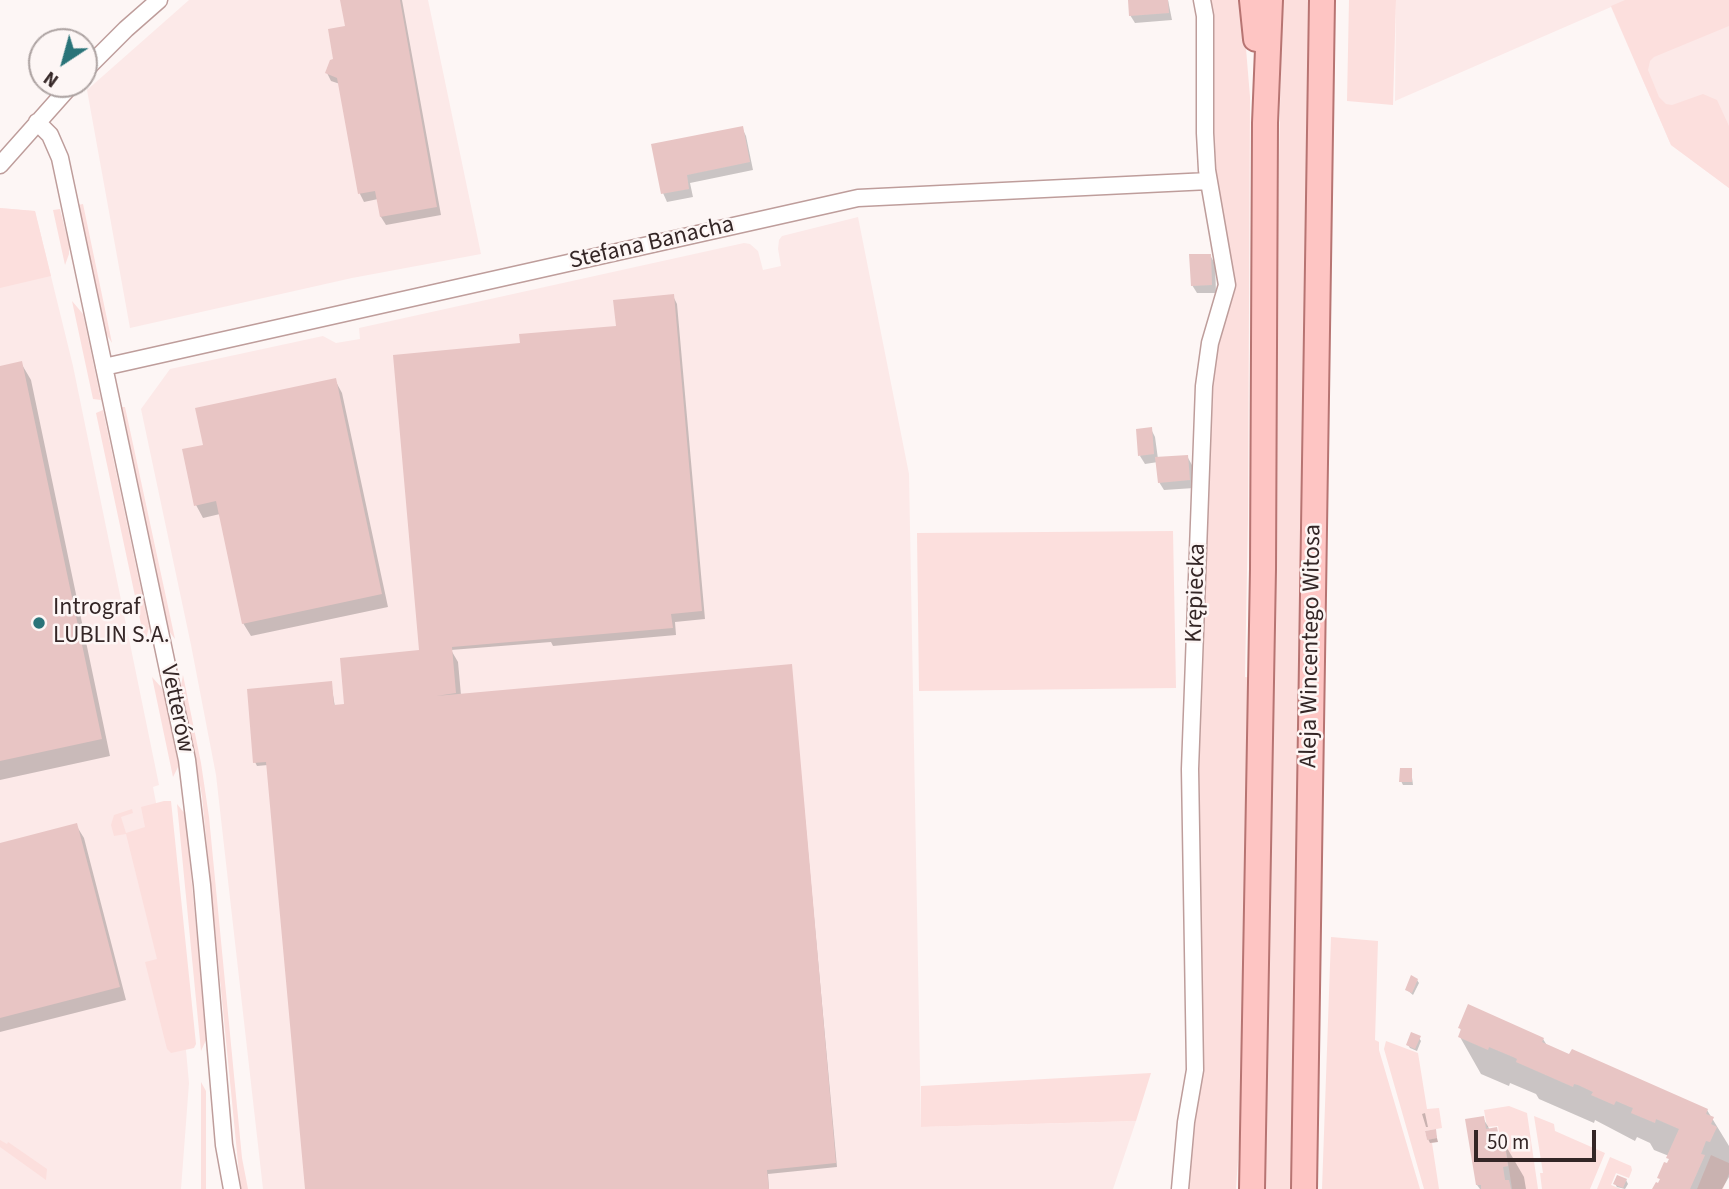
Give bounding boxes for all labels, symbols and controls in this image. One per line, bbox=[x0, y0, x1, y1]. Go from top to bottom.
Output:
north arrow bbox=[28, 28, 98, 98]
text: N bbox=[38, 64, 65, 93]
street label: Stefana Banacha bbox=[567, 211, 737, 277]
street label: Aleja Wincentego Witosa bbox=[1295, 524, 1329, 768]
street label: Krępiecka bbox=[1181, 543, 1213, 643]
place label: Intrograf LUBLIN S.A. bbox=[53, 595, 170, 651]
marker: Intrograf LUBLIN S.A. bbox=[31, 615, 47, 631]
street label: Vetterów bbox=[153, 662, 199, 756]
scale bar bbox=[1477, 1116, 1600, 1160]
text: 50 m bbox=[1487, 1127, 1529, 1157]

